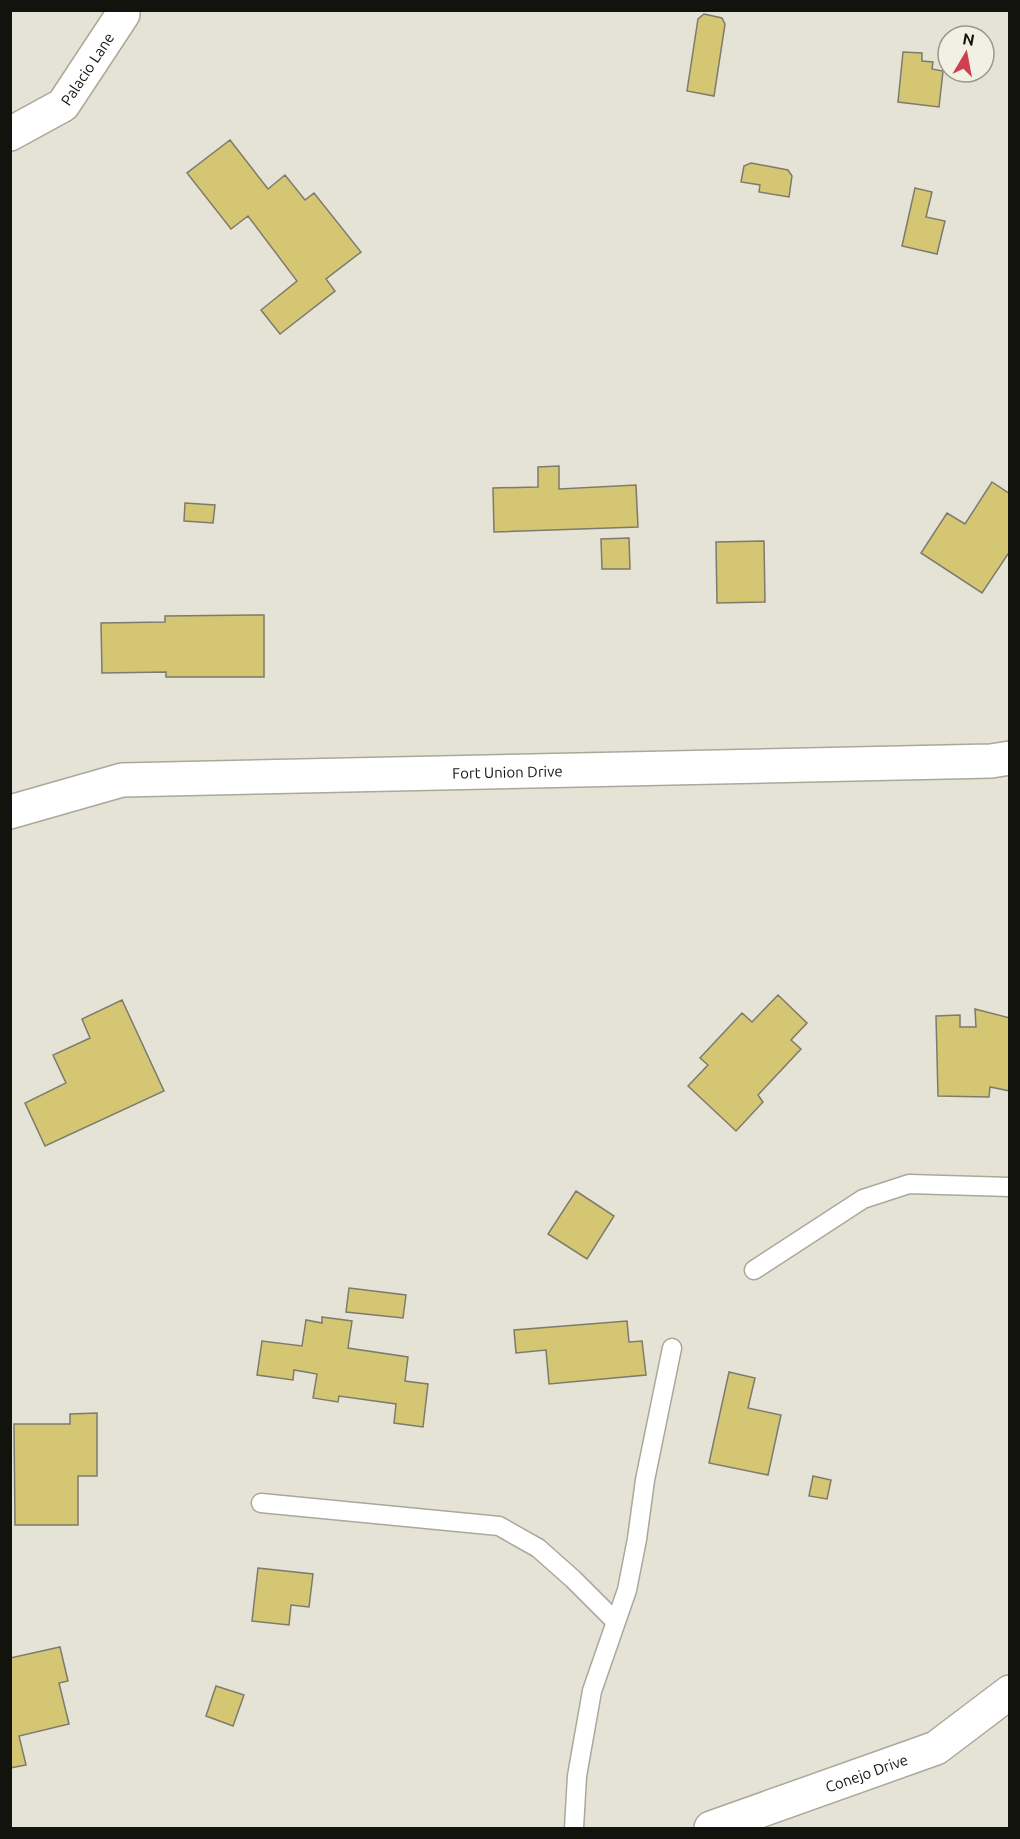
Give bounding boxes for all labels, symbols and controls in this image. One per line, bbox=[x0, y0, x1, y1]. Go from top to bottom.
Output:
north arrow bbox=[936, 24, 996, 84]
street label: Palacio Lane bbox=[57, 29, 117, 108]
text: N bbox=[961, 29, 976, 49]
street label: Fort Union Drive bbox=[452, 762, 563, 781]
street label: Conejo Drive bbox=[823, 1750, 910, 1795]

